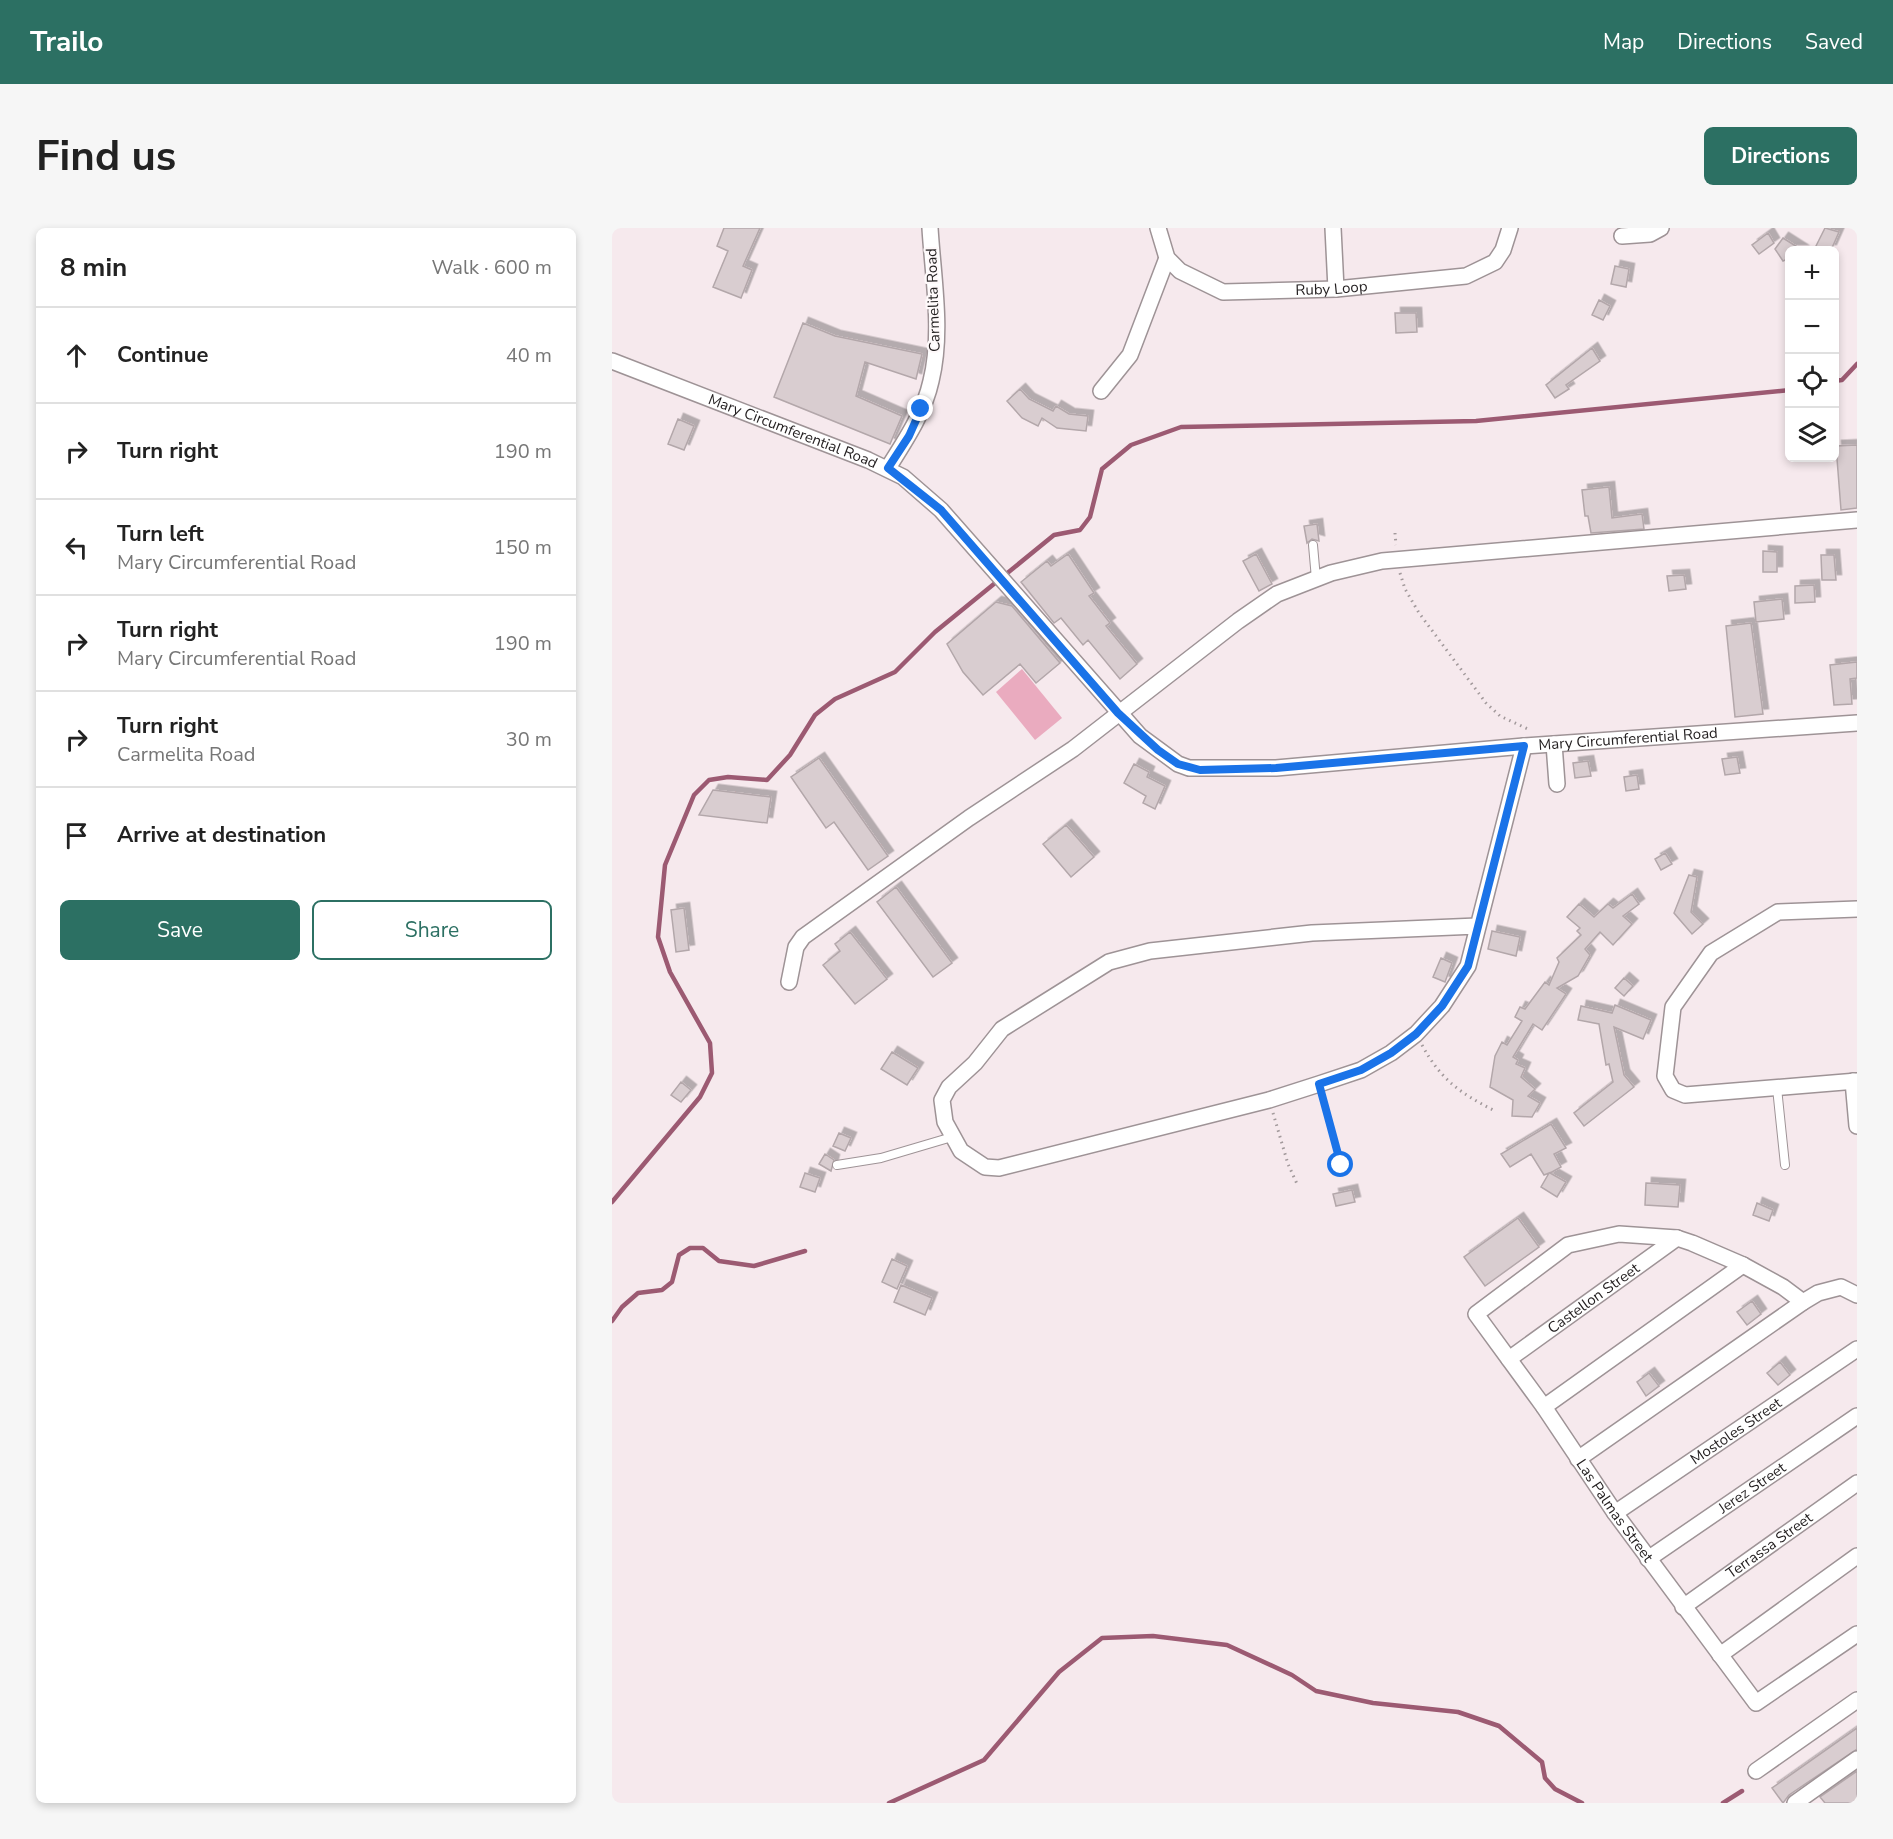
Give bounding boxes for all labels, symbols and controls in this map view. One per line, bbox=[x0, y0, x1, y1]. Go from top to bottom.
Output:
text: Trailo bbox=[30, 23, 103, 61]
text: Map bbox=[1603, 28, 1644, 56]
text: Directions bbox=[1677, 28, 1772, 56]
text: Saved bbox=[1805, 28, 1863, 56]
button: Directions bbox=[1704, 127, 1857, 185]
text: Find us bbox=[36, 128, 176, 185]
map controls bbox=[1785, 246, 1839, 462]
button: + bbox=[1785, 246, 1839, 300]
street label: Carmelita Road bbox=[921, 248, 945, 352]
text: 8 min bbox=[60, 250, 127, 285]
text: Walk · 600 m bbox=[432, 254, 552, 281]
street label: Ruby Loop bbox=[1295, 276, 1369, 300]
button: − bbox=[1785, 300, 1839, 354]
icon: ahead bbox=[60, 339, 93, 372]
text: Continue bbox=[117, 340, 208, 370]
text: 40 m bbox=[506, 342, 552, 369]
button: locate bbox=[1785, 354, 1839, 408]
street label: Mary Circumferential Road bbox=[705, 389, 881, 473]
route end bbox=[907, 395, 933, 421]
button: layers bbox=[1785, 408, 1839, 462]
icon: right bbox=[60, 435, 93, 468]
text: Turn right bbox=[117, 436, 218, 466]
text: 190 m bbox=[494, 438, 552, 465]
text: Turn left bbox=[117, 519, 204, 549]
icon: left bbox=[60, 531, 93, 564]
text: 150 m bbox=[494, 534, 552, 561]
text: Mary Circumferential Road bbox=[117, 549, 357, 576]
text: Turn right bbox=[117, 615, 218, 645]
icon: right bbox=[60, 627, 93, 660]
text: 190 m bbox=[494, 630, 552, 657]
text: Mary Circumferential Road bbox=[117, 645, 357, 672]
text: Turn right bbox=[117, 711, 218, 741]
icon: right bbox=[60, 723, 93, 756]
street label: Mary Circumferential Road bbox=[1538, 723, 1718, 755]
text: 30 m bbox=[506, 726, 552, 753]
text: Carmelita Road bbox=[117, 741, 255, 768]
icon: arrive bbox=[60, 819, 93, 852]
text: Arrive at destination bbox=[117, 820, 326, 850]
button: Save bbox=[60, 900, 300, 960]
button: Share bbox=[312, 900, 552, 960]
route start bbox=[1327, 1151, 1353, 1177]
street label: Castellon Street bbox=[1543, 1258, 1644, 1338]
street label: Mostoles Street bbox=[1686, 1393, 1786, 1469]
street label: Las Palmas Street bbox=[1572, 1455, 1658, 1567]
street label: Jerez Street bbox=[1713, 1457, 1790, 1519]
street label: Terrassa Street bbox=[1722, 1507, 1817, 1583]

